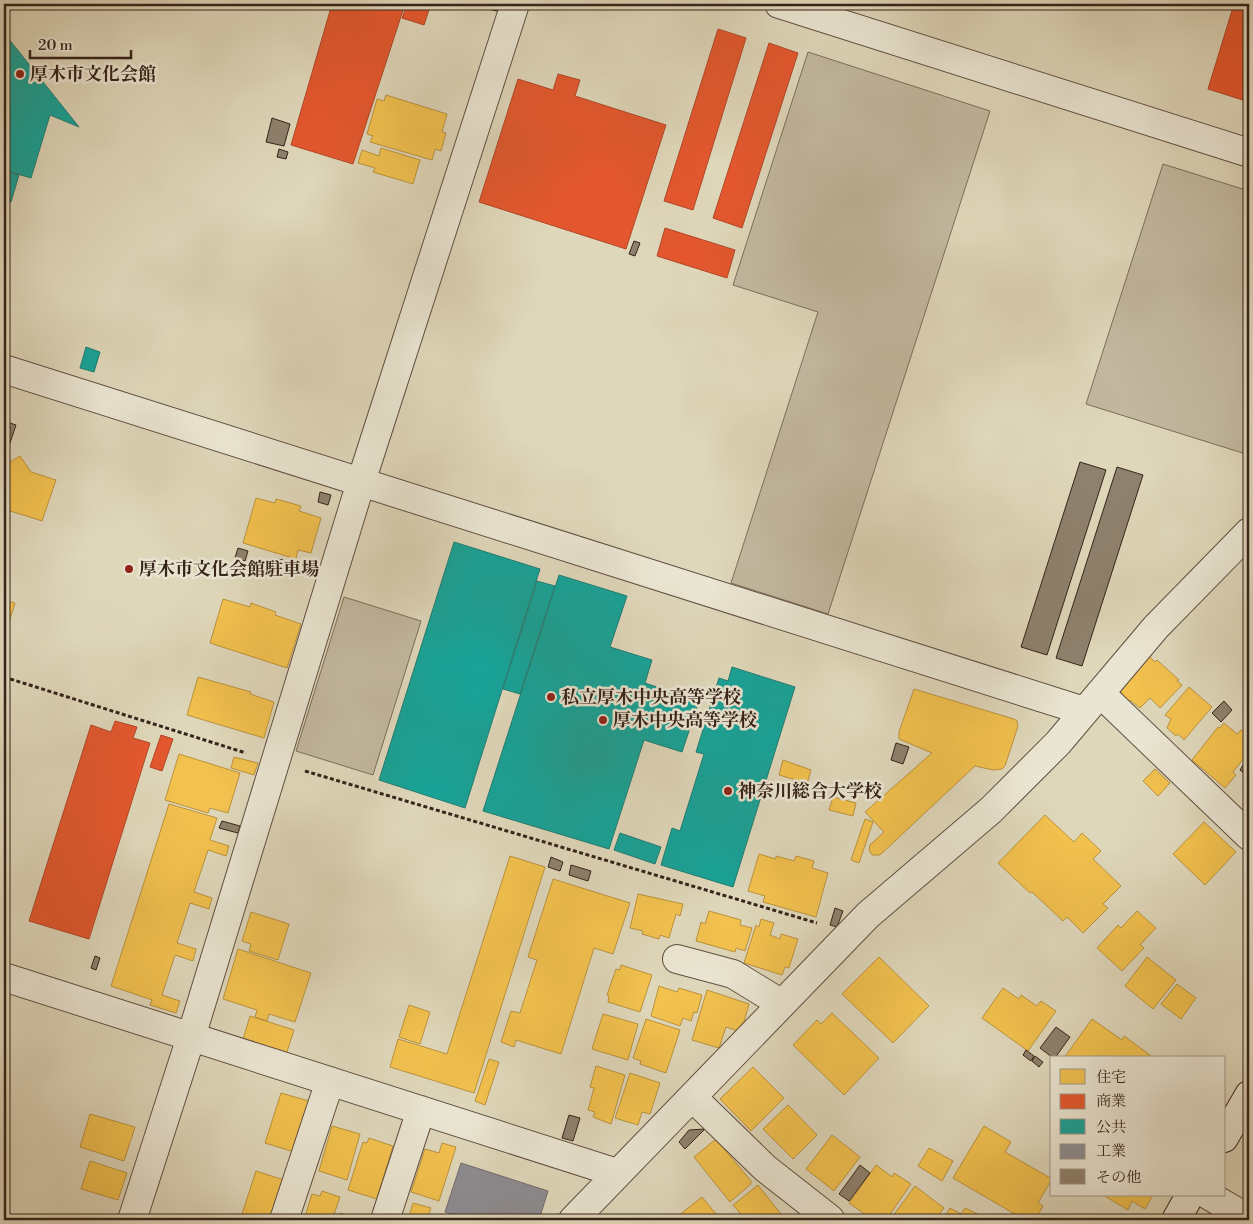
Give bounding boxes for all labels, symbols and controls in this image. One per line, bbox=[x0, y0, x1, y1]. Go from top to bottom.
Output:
scale bar bbox=[30, 28, 131, 60]
text: 20 m bbox=[38, 36, 73, 55]
place label: 厚木市文化会館 bbox=[30, 63, 156, 86]
marker: 厚木市文化会館 bbox=[14, 68, 26, 80]
place label: 厚木市文化会館駐車場 bbox=[139, 558, 319, 581]
marker: 厚木市文化会館駐車場 bbox=[123, 563, 135, 575]
place label: 私立厚木中央高等学校 bbox=[561, 686, 741, 709]
marker: 私立厚木中央高等学校 bbox=[545, 691, 557, 703]
place label: 厚木中央高等学校 bbox=[613, 709, 757, 732]
marker: 厚木中央高等学校 bbox=[597, 714, 609, 726]
place label: 神奈川総合大学校 bbox=[738, 780, 882, 803]
marker: 神奈川総合大学校 bbox=[722, 785, 734, 797]
legend bbox=[1050, 1056, 1226, 1196]
text: 住宅 bbox=[1096, 1068, 1126, 1087]
text: 商業 bbox=[1096, 1092, 1126, 1111]
text: 公共 bbox=[1096, 1118, 1126, 1137]
text: 工業 bbox=[1096, 1142, 1126, 1161]
text: その他 bbox=[1096, 1168, 1141, 1187]

